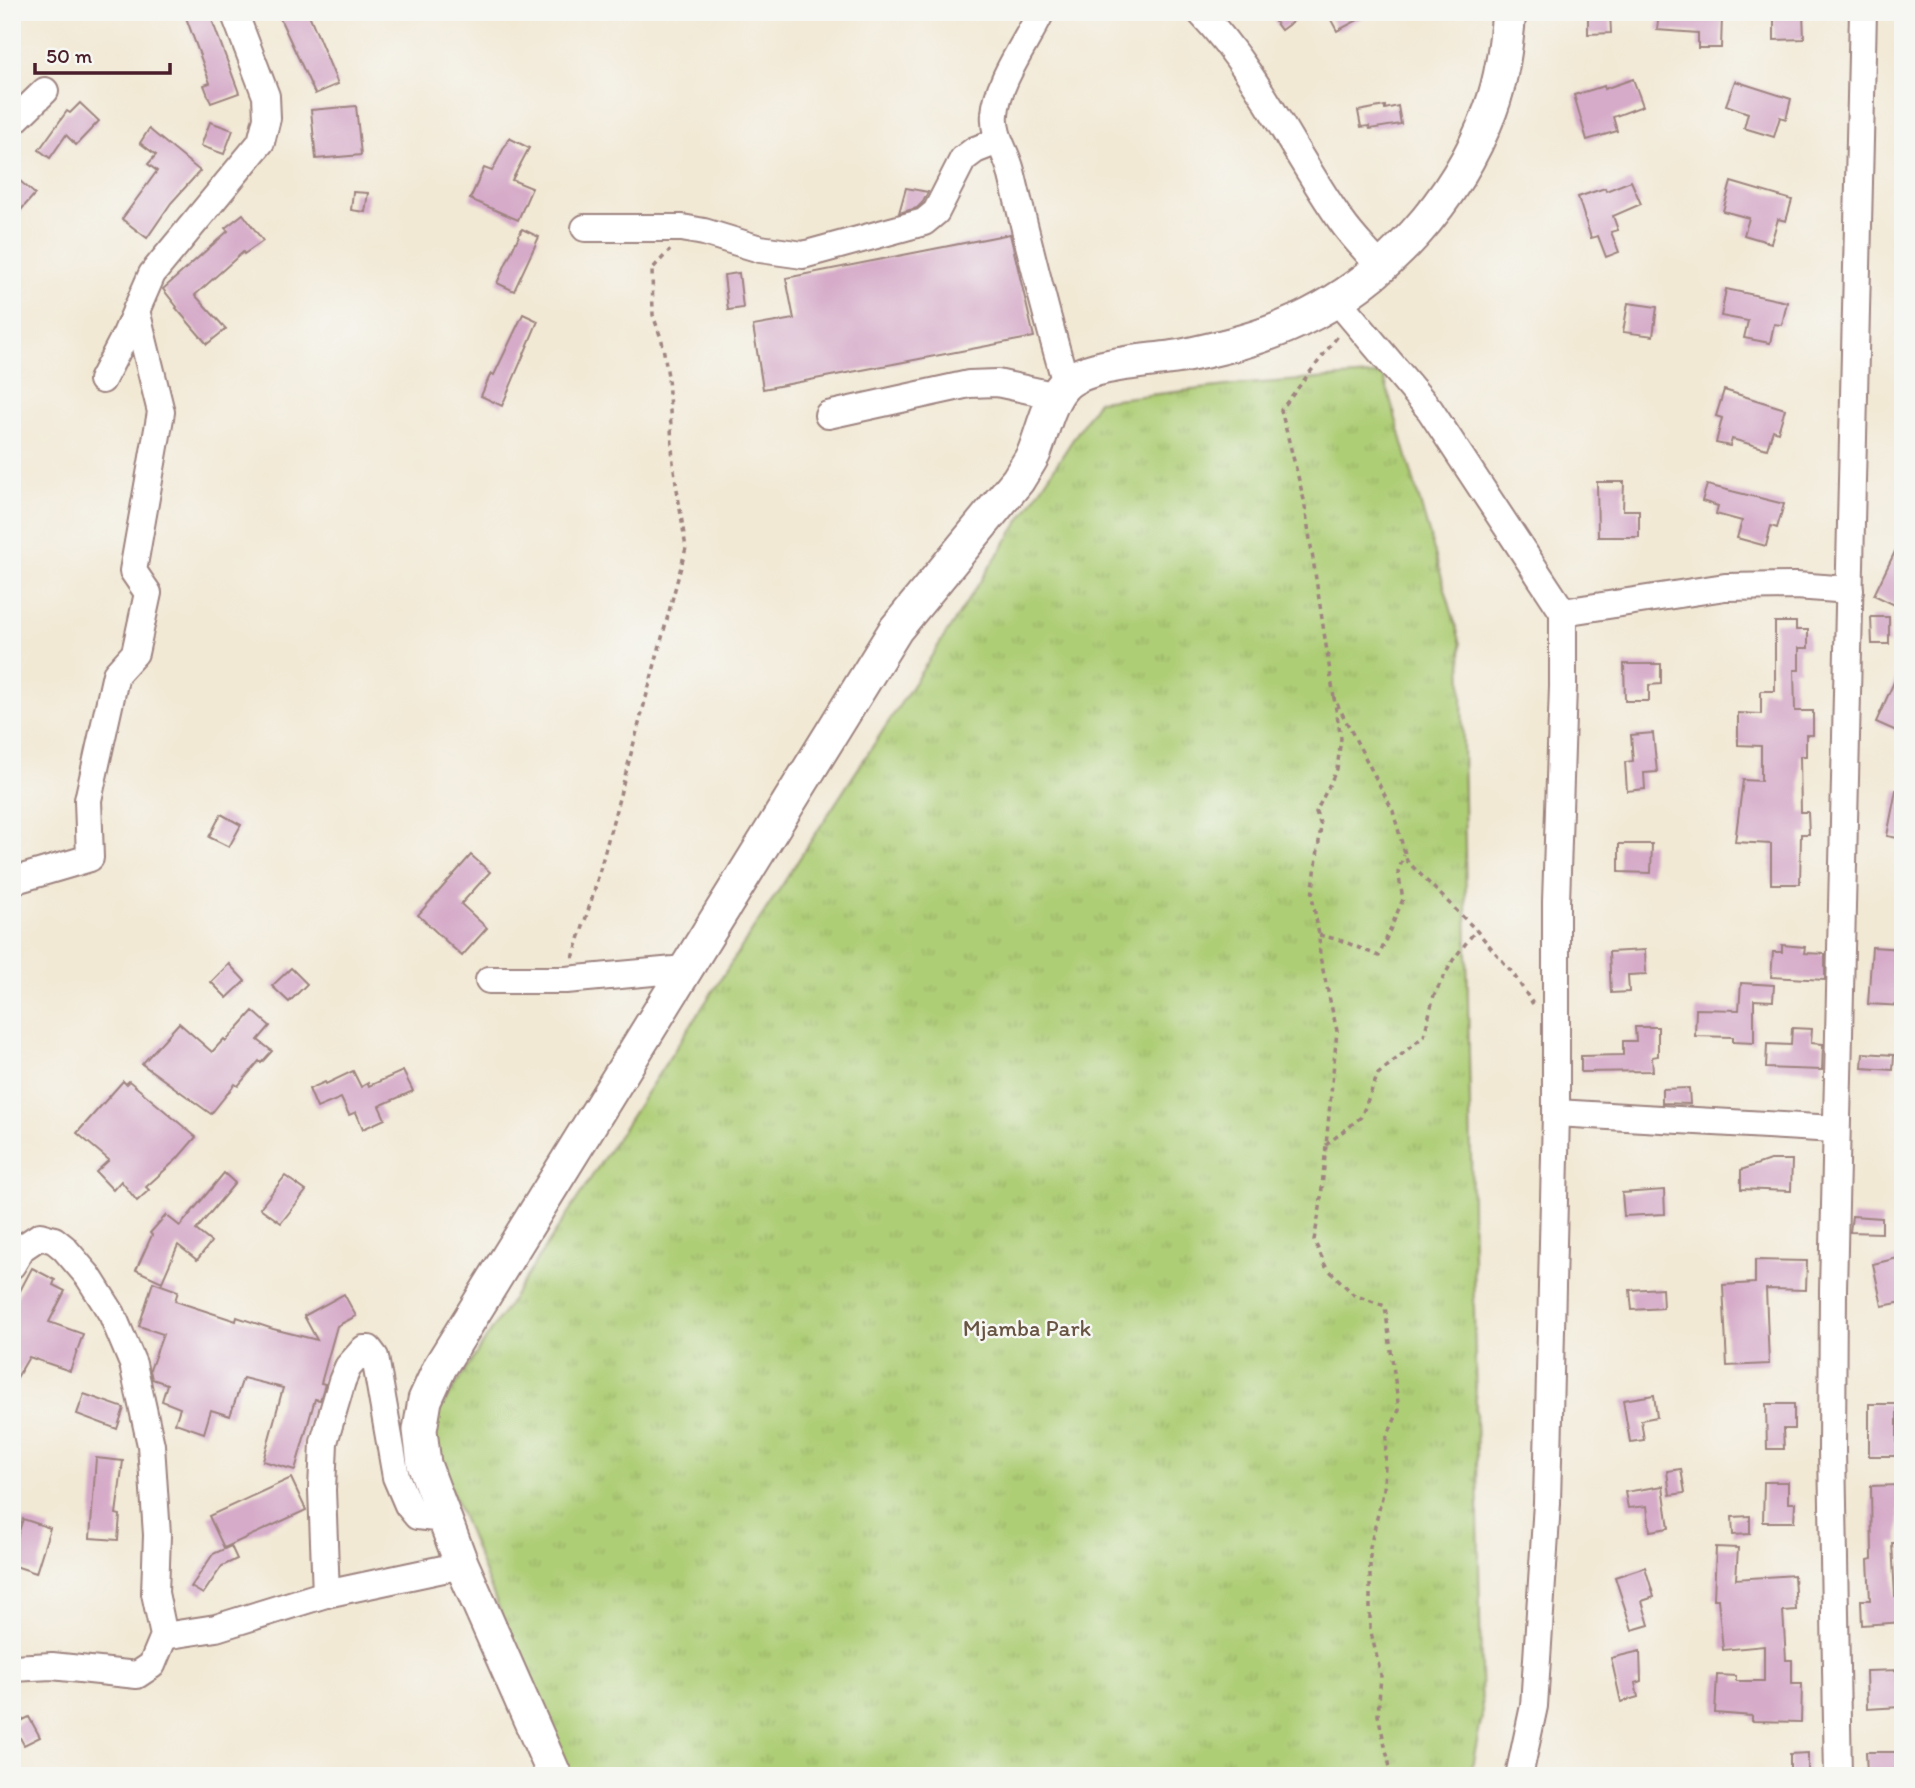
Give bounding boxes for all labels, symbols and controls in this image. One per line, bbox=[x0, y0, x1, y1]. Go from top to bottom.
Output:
scale bar bbox=[35, 32, 170, 76]
text: 50 m bbox=[46, 43, 93, 68]
park label: Mjamba Park bbox=[963, 1314, 1092, 1342]

